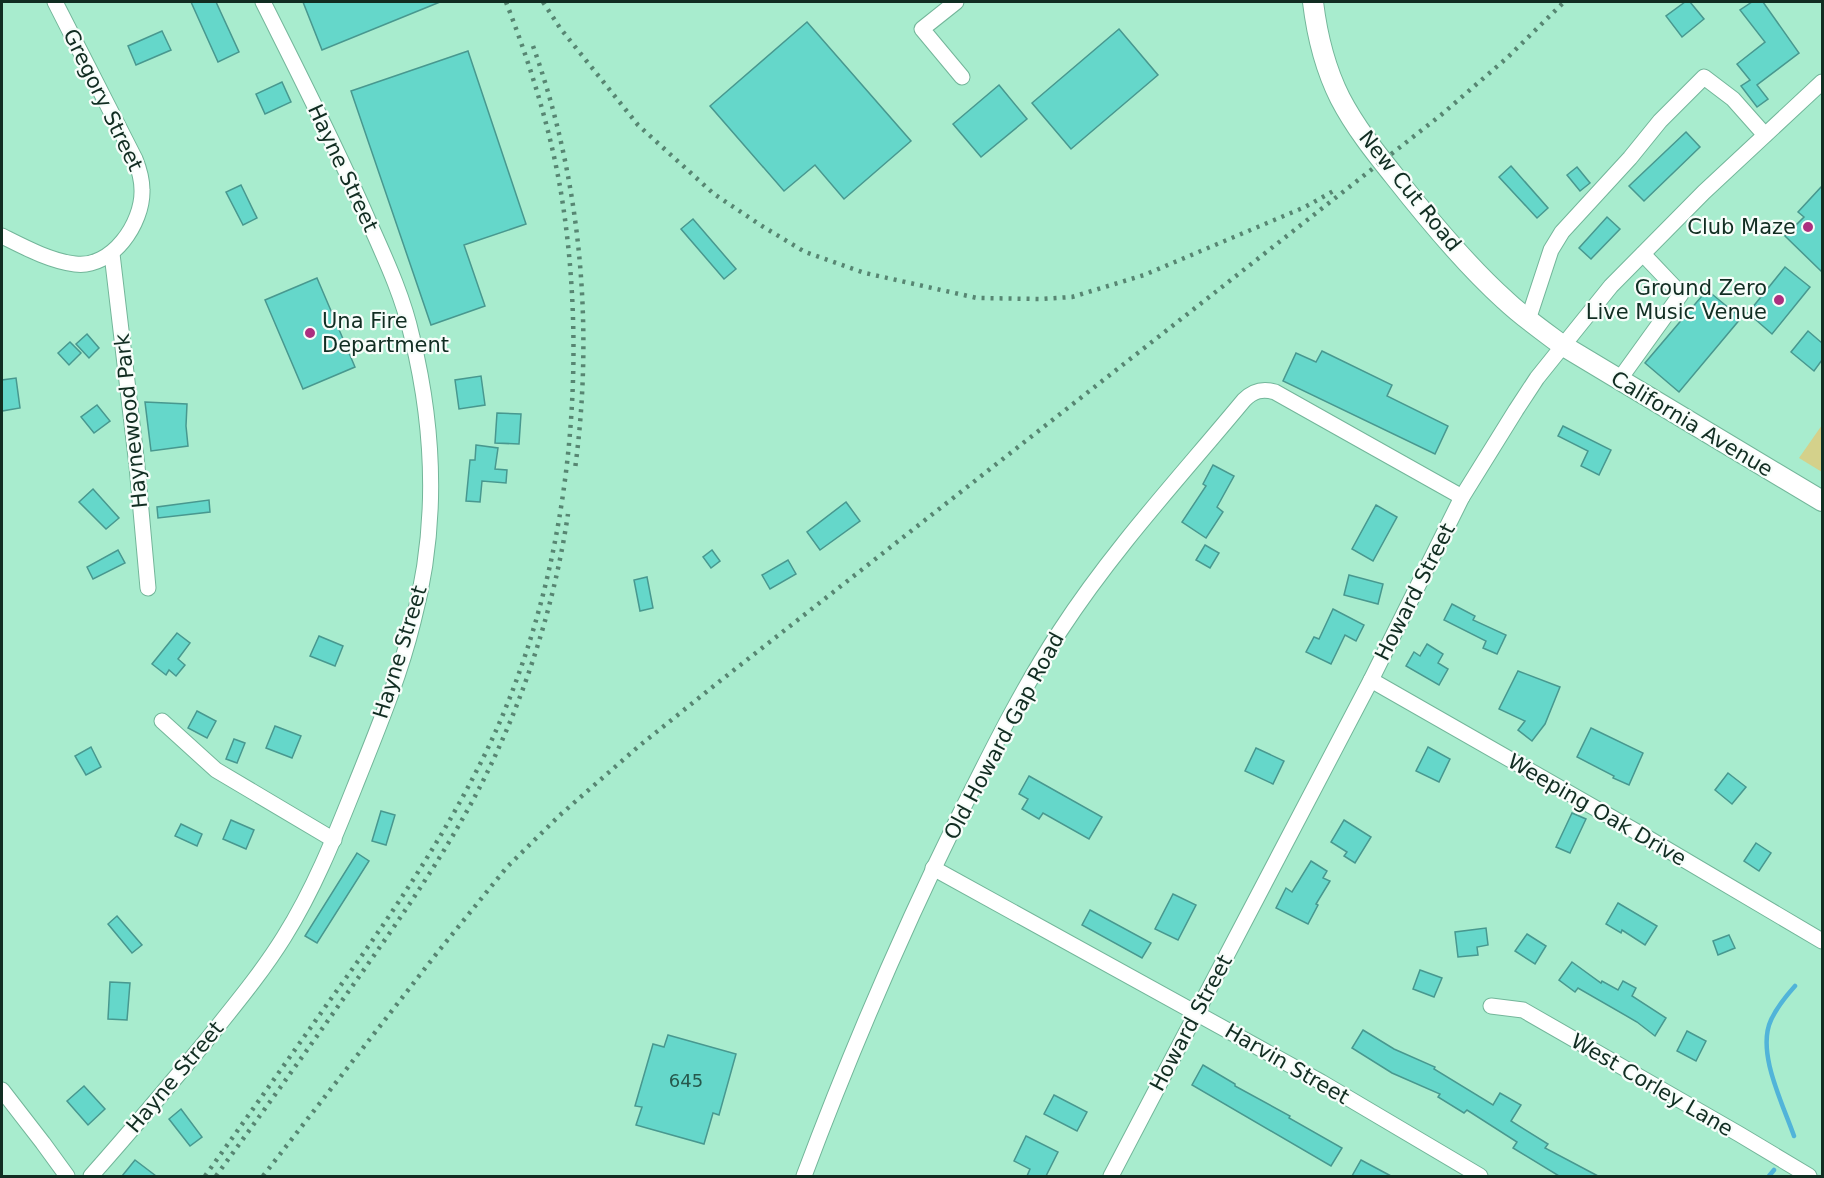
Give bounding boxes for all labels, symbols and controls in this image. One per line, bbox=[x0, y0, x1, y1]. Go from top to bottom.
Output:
street label: Gregory Street bbox=[58, 25, 148, 175]
street label: Hayne Street bbox=[303, 100, 383, 236]
street label: New Cut Road bbox=[1354, 126, 1466, 256]
place label: Club Maze bbox=[1687, 215, 1796, 239]
marker: Club Maze bbox=[1801, 220, 1815, 234]
place label: Ground Zero Live Music Venue bbox=[1586, 276, 1767, 324]
marker: Ground Zero Live Music Venue bbox=[1772, 293, 1786, 307]
place label: Una Fire Department bbox=[322, 309, 449, 357]
marker: Una Fire Department bbox=[303, 326, 317, 340]
street label: Haynewood Park bbox=[110, 332, 152, 510]
street label: California Avenue bbox=[1607, 366, 1777, 482]
street label: Howard Street bbox=[1370, 519, 1460, 665]
street label: Hayne Street bbox=[368, 583, 432, 721]
street label: Old Howard Gap Road bbox=[939, 628, 1069, 844]
street label: Weeping Oak Drive bbox=[1503, 749, 1691, 871]
street label: Howard Street bbox=[1145, 951, 1237, 1095]
street label: Hayne Street bbox=[122, 1017, 228, 1137]
street label: Harvin Street bbox=[1221, 1019, 1353, 1109]
street label: West Corley Lane bbox=[1567, 1029, 1737, 1141]
house number: 645 bbox=[669, 1070, 703, 1091]

